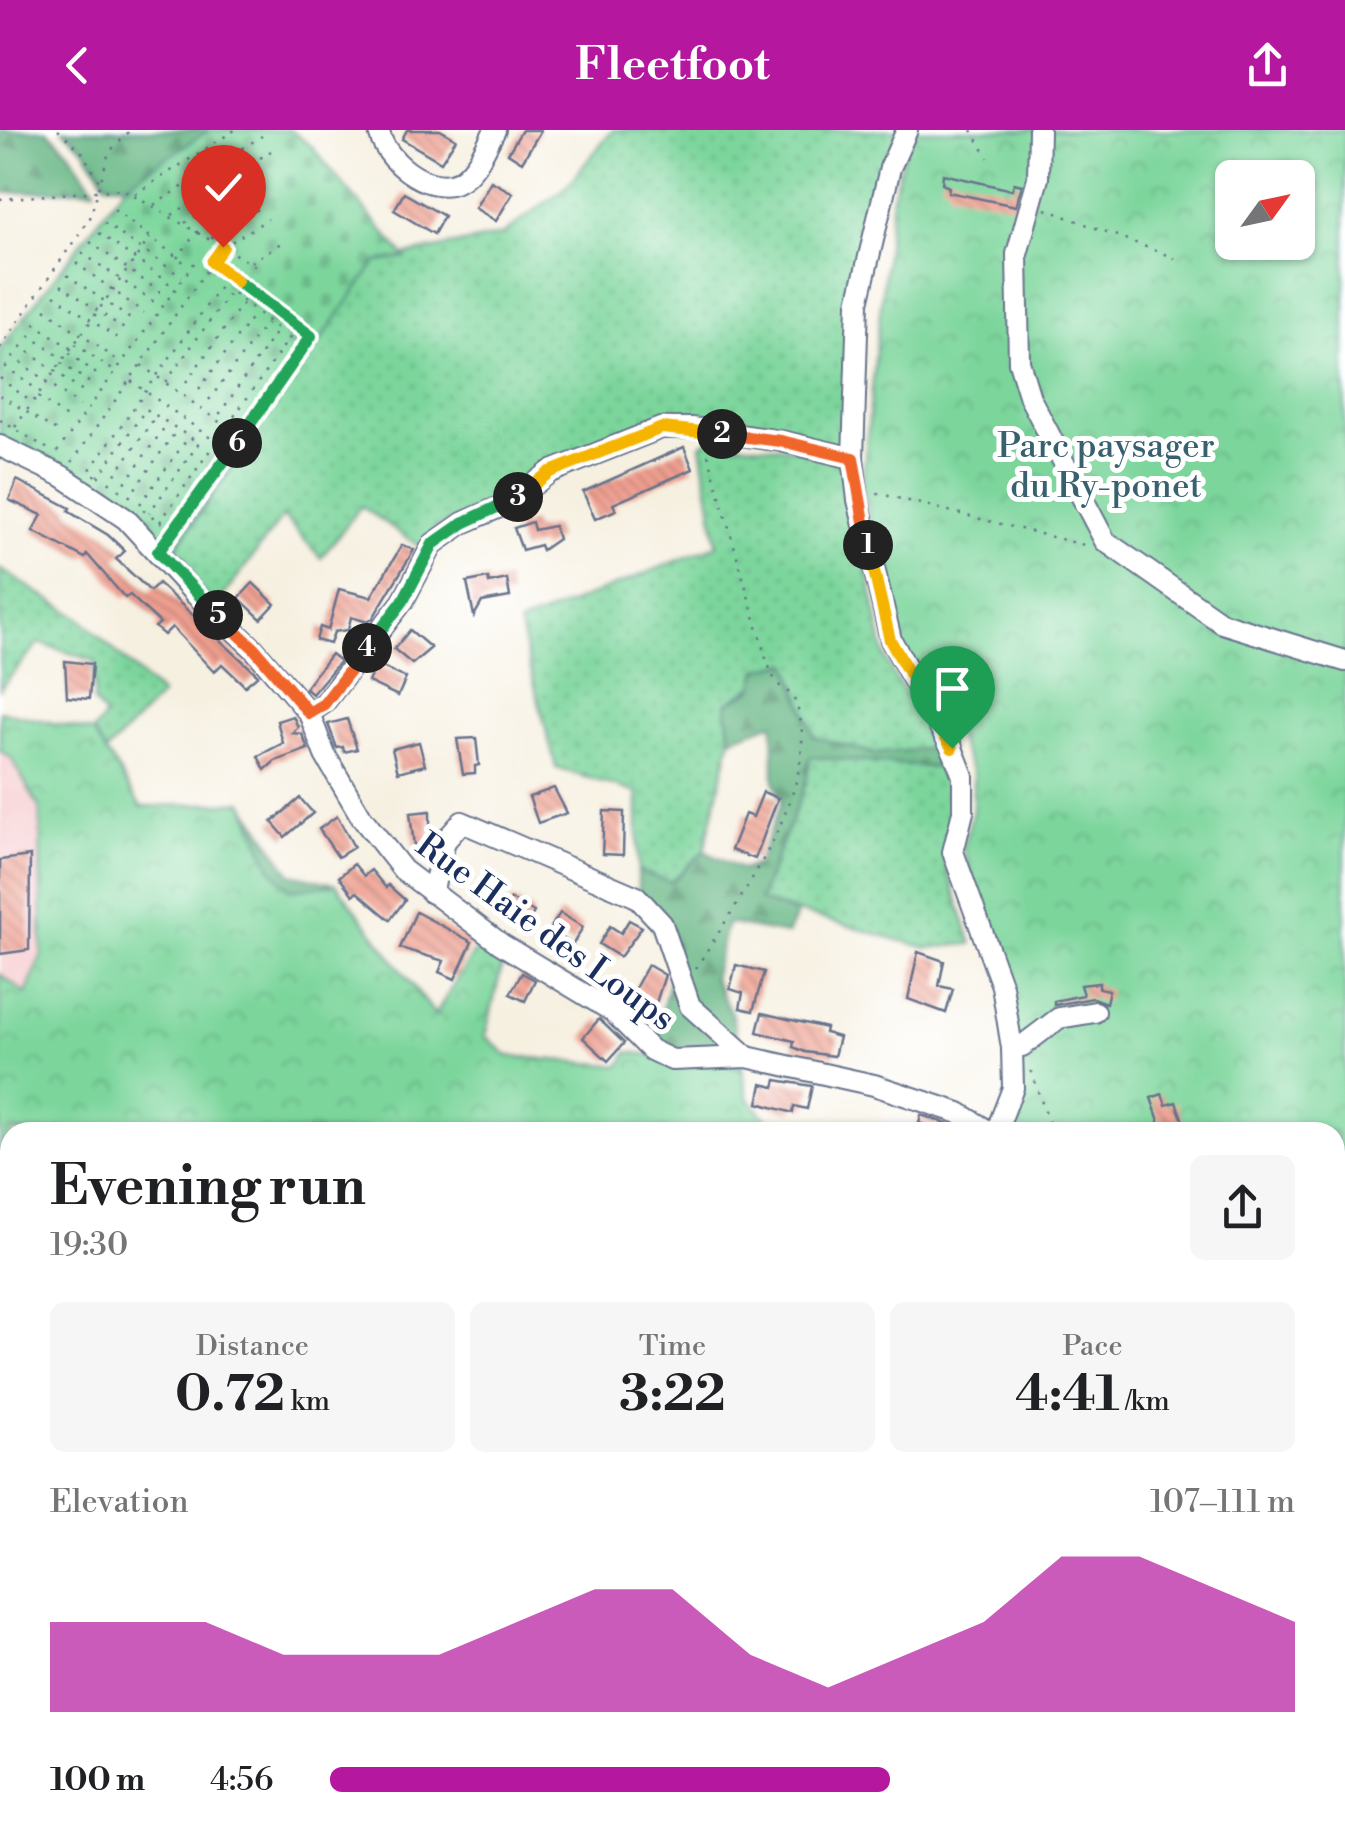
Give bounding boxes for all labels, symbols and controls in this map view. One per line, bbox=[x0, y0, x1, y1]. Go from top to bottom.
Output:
text: Fleetfoot bbox=[575, 37, 770, 94]
icon: back bbox=[50, 38, 105, 93]
icon: share bbox=[1240, 38, 1295, 93]
pin bbox=[181, 145, 266, 248]
icon: check bbox=[196, 160, 251, 215]
north arrow bbox=[1215, 160, 1315, 260]
map controls bbox=[1215, 160, 1315, 260]
pin: 2 bbox=[697, 409, 747, 459]
text: 2 bbox=[713, 416, 731, 451]
pin: 6 bbox=[212, 418, 262, 468]
text: 6 bbox=[228, 425, 246, 460]
park label: Parc paysager du Ry-ponet bbox=[997, 425, 1215, 508]
pin: 3 bbox=[493, 472, 543, 522]
text: 3 bbox=[510, 479, 526, 514]
pin: 1 bbox=[843, 520, 893, 570]
text: 1 bbox=[861, 527, 875, 562]
pin: 5 bbox=[193, 590, 243, 640]
text: 5 bbox=[209, 597, 227, 632]
pin: 4 bbox=[342, 623, 392, 673]
text: 4 bbox=[358, 630, 376, 665]
pin bbox=[910, 646, 995, 749]
icon: arrive bbox=[925, 661, 980, 716]
street label: Rue Haie des Loups bbox=[407, 824, 683, 1041]
text: Evening run bbox=[50, 1153, 366, 1222]
button: share bbox=[1190, 1155, 1295, 1260]
text: 19:30 bbox=[50, 1225, 128, 1265]
text: Distance bbox=[196, 1329, 309, 1364]
text: Time bbox=[639, 1329, 706, 1364]
text: Pace bbox=[1062, 1329, 1123, 1364]
text: 0.72 bbox=[175, 1364, 285, 1426]
text: 3:22 bbox=[619, 1364, 726, 1426]
text: 4:41 bbox=[1015, 1364, 1119, 1426]
text: km bbox=[285, 1384, 330, 1419]
text: /km bbox=[1119, 1384, 1170, 1419]
text: Elevation bbox=[50, 1482, 189, 1522]
text: 107–111 m bbox=[1150, 1482, 1295, 1522]
text: 100 m bbox=[50, 1760, 145, 1800]
text: 4:56 bbox=[210, 1760, 273, 1800]

